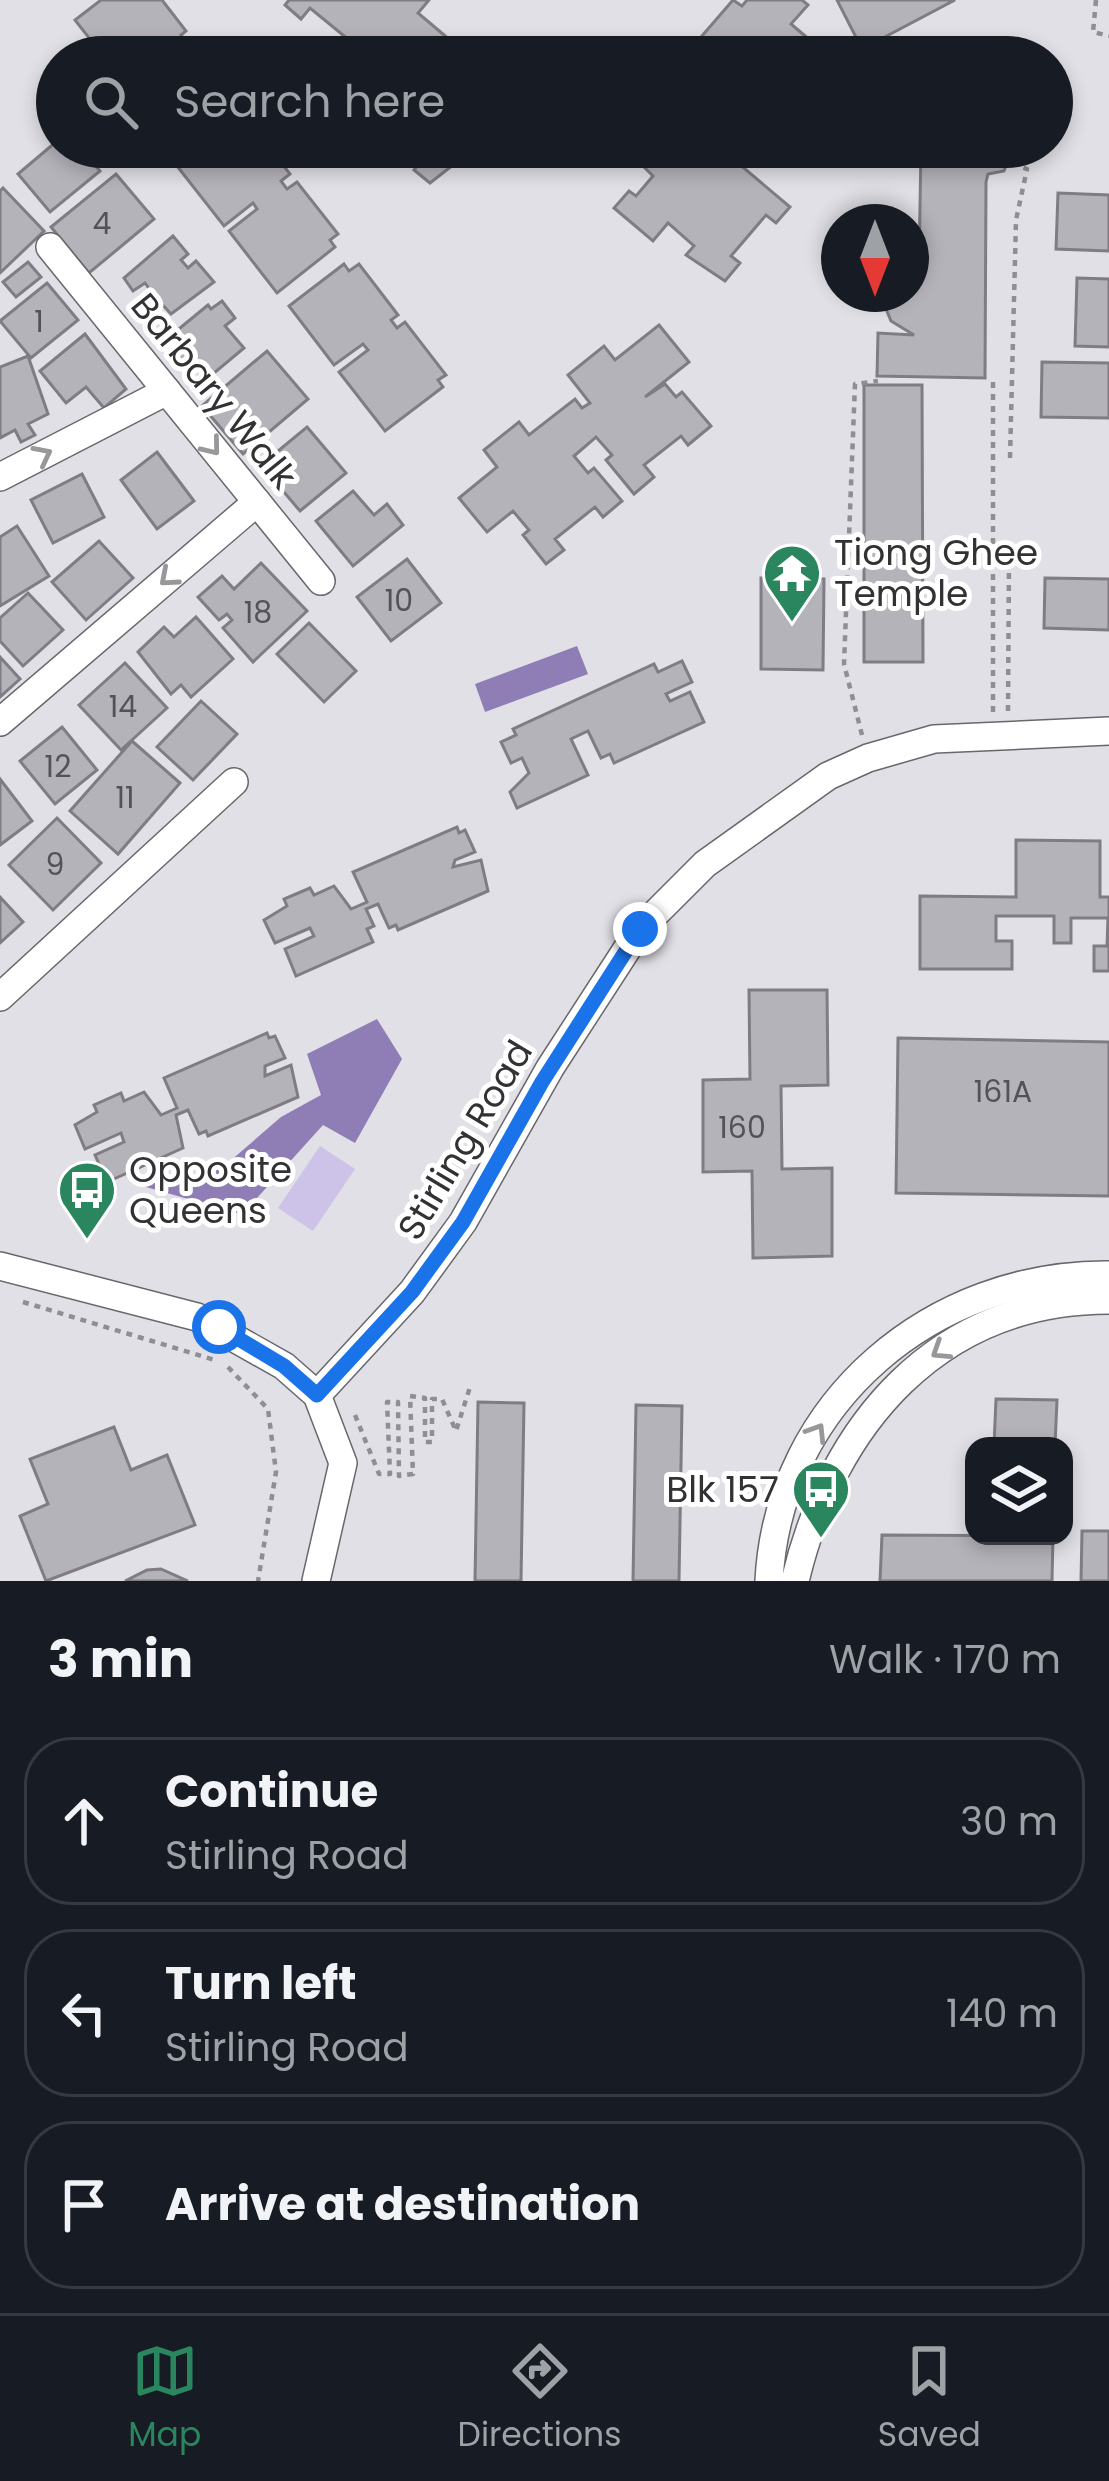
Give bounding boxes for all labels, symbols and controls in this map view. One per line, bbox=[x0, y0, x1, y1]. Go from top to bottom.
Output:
search box bbox=[36, 36, 1073, 168]
icon: search bbox=[78, 69, 144, 135]
text: Search here bbox=[174, 70, 445, 133]
house number: 4 bbox=[93, 202, 111, 245]
north arrow bbox=[821, 204, 929, 312]
street label: Barbary Walk bbox=[119, 282, 309, 500]
house number: 1 bbox=[34, 300, 44, 343]
one-way arrow bbox=[198, 433, 219, 455]
one-way arrow bbox=[30, 447, 52, 470]
place label: Tiong Ghee Temple bbox=[834, 527, 1038, 619]
temple icon: Tiong Ghee Temple bbox=[761, 542, 823, 624]
one-way arrow bbox=[160, 564, 182, 586]
house number: 10 bbox=[385, 579, 413, 622]
house number: 18 bbox=[244, 591, 272, 634]
house number: 14 bbox=[109, 685, 137, 728]
house number: 12 bbox=[45, 745, 71, 788]
house number: 11 bbox=[115, 776, 135, 819]
house number: 9 bbox=[46, 843, 64, 886]
route end bbox=[613, 902, 667, 956]
street label: Stirling Road bbox=[385, 1031, 545, 1249]
house number: 161A bbox=[974, 1070, 1032, 1113]
house number: 160 bbox=[718, 1106, 766, 1149]
place label: Opposite Queens bbox=[129, 1144, 292, 1236]
bus stop icon: Opposite Queens bbox=[56, 1159, 118, 1241]
route start bbox=[192, 1300, 246, 1354]
one-way arrow bbox=[932, 1337, 954, 1359]
one-way arrow bbox=[803, 1423, 825, 1445]
map controls bbox=[965, 1437, 1073, 1545]
button: layers bbox=[965, 1437, 1073, 1545]
bus stop icon: Blk 157 bbox=[790, 1458, 852, 1540]
place label: Blk 157 bbox=[666, 1464, 779, 1515]
text: 3 min bbox=[48, 1623, 193, 1695]
text: Walk · 170 m bbox=[829, 1632, 1061, 1687]
text: Continue bbox=[165, 1760, 378, 1823]
icon: ahead bbox=[51, 1788, 117, 1854]
text: 30 m bbox=[960, 1794, 1058, 1849]
text: Stirling Road bbox=[165, 1828, 409, 1883]
text: Turn left bbox=[165, 1952, 357, 2015]
icon: left bbox=[51, 1980, 117, 2046]
text: 140 m bbox=[946, 1986, 1058, 2041]
text: Stirling Road bbox=[165, 2020, 409, 2075]
icon: arrive bbox=[51, 2172, 117, 2238]
text: Arrive at destination bbox=[165, 2173, 640, 2236]
tab: Map bbox=[128, 2338, 201, 2460]
tab: Directions bbox=[458, 2338, 621, 2460]
tab: Saved bbox=[878, 2338, 981, 2460]

